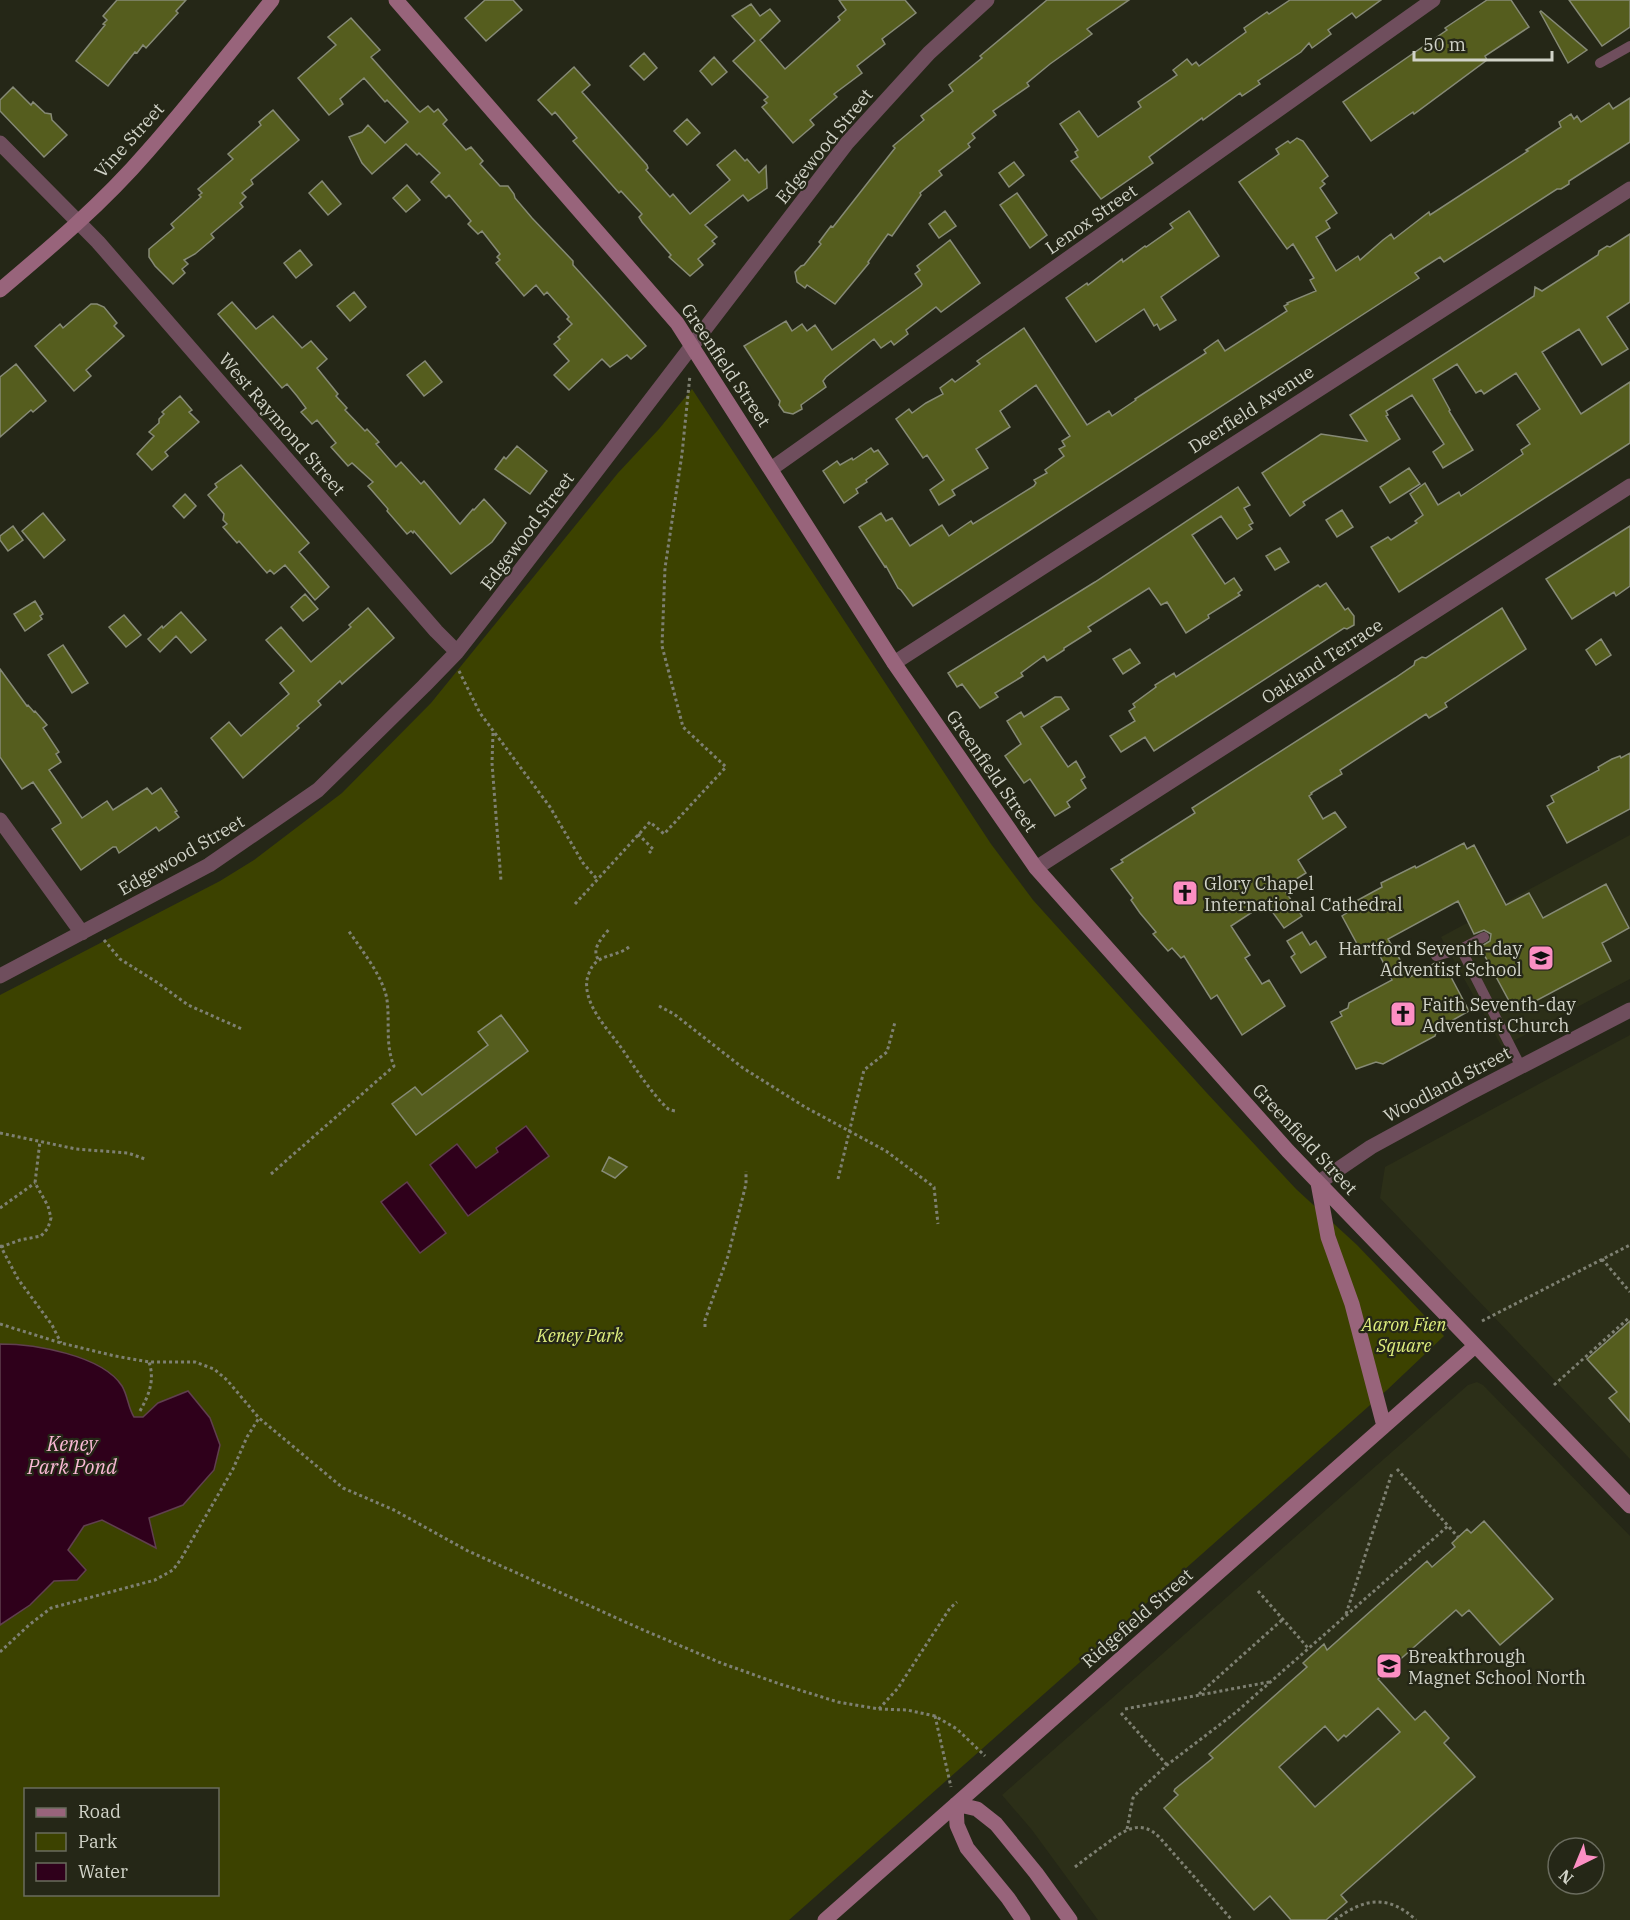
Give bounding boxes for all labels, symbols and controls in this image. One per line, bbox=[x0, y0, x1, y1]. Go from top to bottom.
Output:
scale bar bbox=[1414, 24, 1552, 62]
text: 50 m bbox=[1423, 33, 1466, 56]
street label: Edgewood Street bbox=[770, 84, 878, 208]
street label: Vine Street bbox=[89, 98, 169, 182]
street label: Lenox Street bbox=[1041, 179, 1141, 259]
street label: Greenfield Street bbox=[676, 299, 776, 431]
street label: West Raymond Street bbox=[214, 348, 350, 500]
street label: Deerfield Avenue bbox=[1184, 360, 1318, 458]
street label: Edgewood Street bbox=[475, 467, 579, 595]
street label: Oakland Terrace bbox=[1257, 613, 1387, 709]
street label: Greenfield Street bbox=[941, 705, 1043, 837]
street label: Edgewood Street bbox=[114, 810, 248, 900]
place label: Glory Chapel International Cathedral bbox=[1204, 872, 1403, 916]
church icon: Glory Chapel International Cathedral bbox=[1170, 878, 1200, 908]
place label: Hartford Seventh-day Adventist School bbox=[1338, 937, 1522, 981]
school or university icon: Hartford Seventh-day Adventist School bbox=[1526, 943, 1556, 973]
place label: Faith Seventh-day Adventist Church bbox=[1422, 993, 1576, 1037]
church icon: Faith Seventh-day Adventist Church bbox=[1388, 999, 1418, 1029]
street label: Woodland Street bbox=[1380, 1041, 1514, 1127]
street label: Greenfield Street bbox=[1248, 1079, 1362, 1199]
park label: Aaron Fien Square bbox=[1360, 1313, 1447, 1357]
park label: Keney Park bbox=[536, 1324, 624, 1347]
water label: Keney Park Pond bbox=[26, 1430, 118, 1480]
street label: Ridgefield Street bbox=[1077, 1563, 1197, 1673]
place label: Breakthrough Magnet School North bbox=[1408, 1645, 1586, 1689]
school or university icon: Breakthrough Magnet School North bbox=[1374, 1651, 1404, 1681]
legend bbox=[24, 1788, 219, 1896]
text: Road bbox=[78, 1800, 121, 1823]
text: Park bbox=[78, 1830, 118, 1853]
north arrow bbox=[1546, 1836, 1606, 1896]
text: Water bbox=[78, 1860, 128, 1883]
text: N bbox=[1554, 1865, 1577, 1889]

